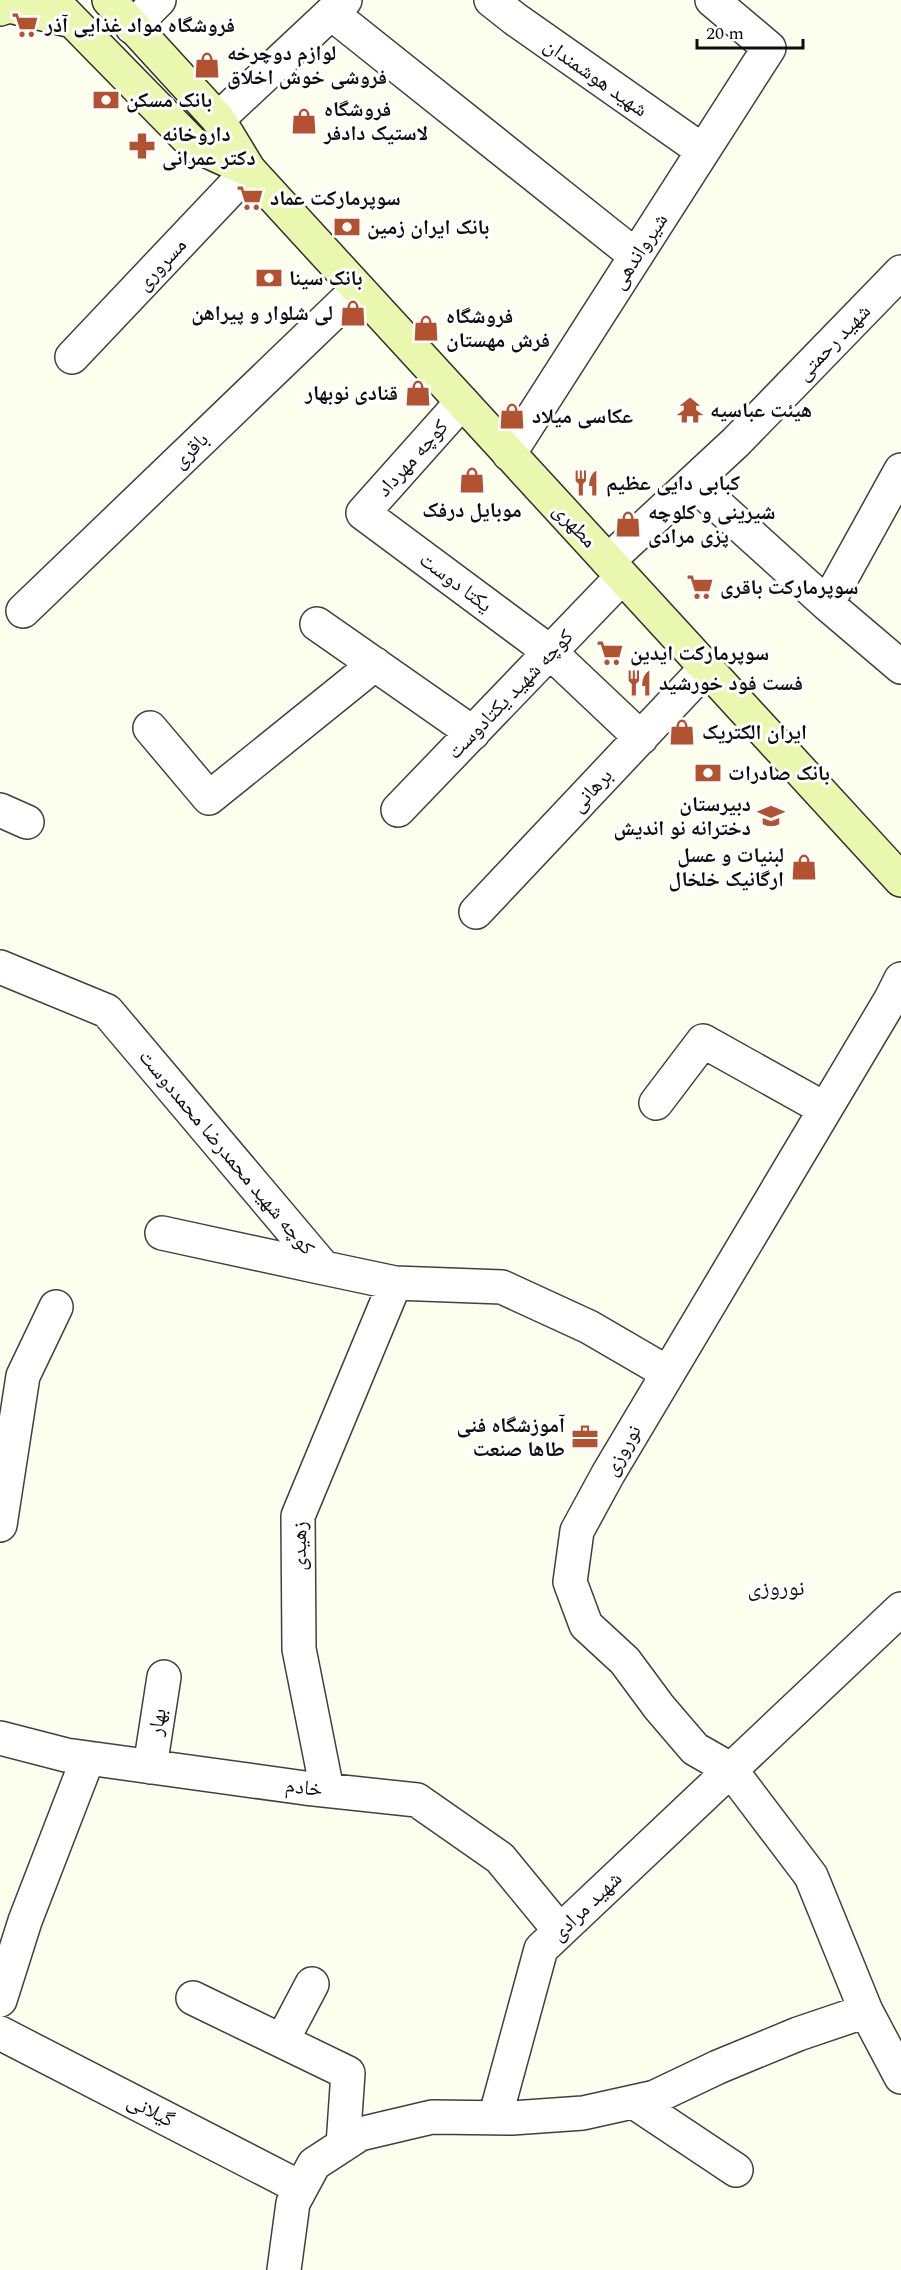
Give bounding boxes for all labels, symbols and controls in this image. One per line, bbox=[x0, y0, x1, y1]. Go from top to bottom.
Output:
supermarket icon: فروشگاه مواد غذایی آذر bbox=[10, 10, 40, 40]
place label: فروشگاه مواد غذایی آذر bbox=[44, 10, 235, 42]
scale bar bbox=[697, 12, 804, 50]
text: 20 m bbox=[706, 20, 744, 47]
street label: شهید هوشمندان bbox=[537, 30, 654, 126]
place label: لوازم دوچرخه فروشی خوش اخلاق bbox=[227, 38, 387, 94]
shop icon: لوازم دوچرخه فروشی خوش اخلاق bbox=[192, 50, 222, 80]
bank icon: بانک مسکن bbox=[91, 85, 121, 115]
place label: بانک مسکن bbox=[126, 85, 212, 117]
place label: فروشگاه لاستیک دادفر bbox=[323, 94, 428, 150]
shop icon: فروشگاه لاستیک دادفر bbox=[289, 106, 319, 136]
place label: داروخانه دکتر عمرانی bbox=[162, 119, 256, 175]
pharmacy icon: داروخانه دکتر عمرانی bbox=[127, 131, 157, 161]
supermarket icon: سوپرمارکت عماد bbox=[235, 183, 265, 213]
place label: سوپرمارکت عماد bbox=[270, 183, 401, 215]
street label: شیرواندهی bbox=[603, 207, 677, 296]
bank icon: بانک ایران زمین bbox=[332, 212, 362, 242]
place label: بانک ایران زمین bbox=[367, 212, 489, 244]
street label: مسروری bbox=[129, 231, 195, 299]
bank icon: بانک سینا bbox=[254, 263, 284, 293]
place label: بانک سینا bbox=[289, 263, 362, 295]
street label: شهید رحمتی bbox=[789, 297, 879, 389]
place label: لی شلوار و پیراهن bbox=[191, 298, 333, 330]
shop icon: لی شلوار و پیراهن bbox=[338, 298, 368, 328]
place label: فروشگاه فرش مهستان bbox=[446, 301, 550, 357]
shop icon: فروشگاه فرش مهستان bbox=[411, 313, 441, 343]
place label: قنادی نوبهار bbox=[304, 378, 398, 410]
shop icon: قنادی نوبهار bbox=[403, 378, 433, 408]
temple icon: هیئت عباسیه bbox=[675, 395, 705, 425]
place label: هیئت عباسیه bbox=[710, 395, 812, 427]
shop icon: عکاسی میلاد bbox=[497, 401, 527, 431]
place label: عکاسی میلاد bbox=[532, 401, 633, 433]
street label: کوچه مهرداد bbox=[369, 412, 457, 505]
street label: باقری bbox=[165, 425, 217, 477]
shop icon: موبایل درفک bbox=[457, 465, 487, 495]
restaurant icon: کبابی دایی عظیم bbox=[571, 468, 601, 498]
place label: کبابی دایی عظیم bbox=[606, 468, 740, 500]
place label: موبایل درفک bbox=[422, 495, 522, 527]
street label: مطهری bbox=[545, 496, 604, 556]
place label: شیرینی و کلوچه پزی مرادی bbox=[648, 497, 775, 553]
shop icon: شیرینی و کلوچه پزی مرادی bbox=[613, 509, 643, 539]
street label: یکتا دوست bbox=[412, 545, 499, 621]
supermarket icon: سوپرمارکت باقری bbox=[685, 572, 715, 602]
place label: سوپرمارکت باقری bbox=[720, 572, 859, 604]
street label: کوچه شهید یکتادوست bbox=[440, 622, 582, 767]
supermarket icon: سوپرمارکت ایدین bbox=[595, 638, 625, 668]
place label: سوپرمارکت ایدین bbox=[630, 638, 769, 670]
restaurant icon: فست فود خورشید bbox=[624, 668, 654, 698]
place label: فست فود خورشید bbox=[659, 668, 803, 700]
shop icon: ایران الکتریک bbox=[667, 717, 697, 747]
place label: ایران الکتریک bbox=[702, 717, 807, 749]
bank icon: بانک صادرات bbox=[693, 758, 723, 788]
place label: بانک صادرات bbox=[728, 758, 830, 790]
street label: برهانی bbox=[563, 761, 621, 820]
place label: دبیرستان دخترانه نو اندیش bbox=[613, 789, 751, 845]
school or university icon: دبیرستان دخترانه نو اندیش bbox=[756, 801, 786, 831]
place label: لبنیات و عسل ارگانیک خلخال bbox=[669, 840, 784, 896]
shop icon: لبنیات و عسل ارگانیک خلخال bbox=[789, 852, 819, 882]
street label: کوچه شهید محمدرضا محمددوست bbox=[130, 1043, 322, 1263]
place label: آموزشگاه فنی طاها صنعت bbox=[457, 1410, 565, 1466]
street label: نوروزی bbox=[595, 1419, 650, 1482]
office icon: آموزشگاه فنی طاها صنعت bbox=[570, 1422, 600, 1452]
street label: زهیدی bbox=[284, 1521, 316, 1571]
district label: نوروزی bbox=[747, 1572, 805, 1605]
street label: بهار bbox=[140, 1706, 176, 1739]
street label: خادم bbox=[283, 1770, 325, 1806]
street label: شهید مرادی bbox=[543, 1864, 630, 1949]
street label: گیلانی bbox=[121, 2085, 180, 2136]

